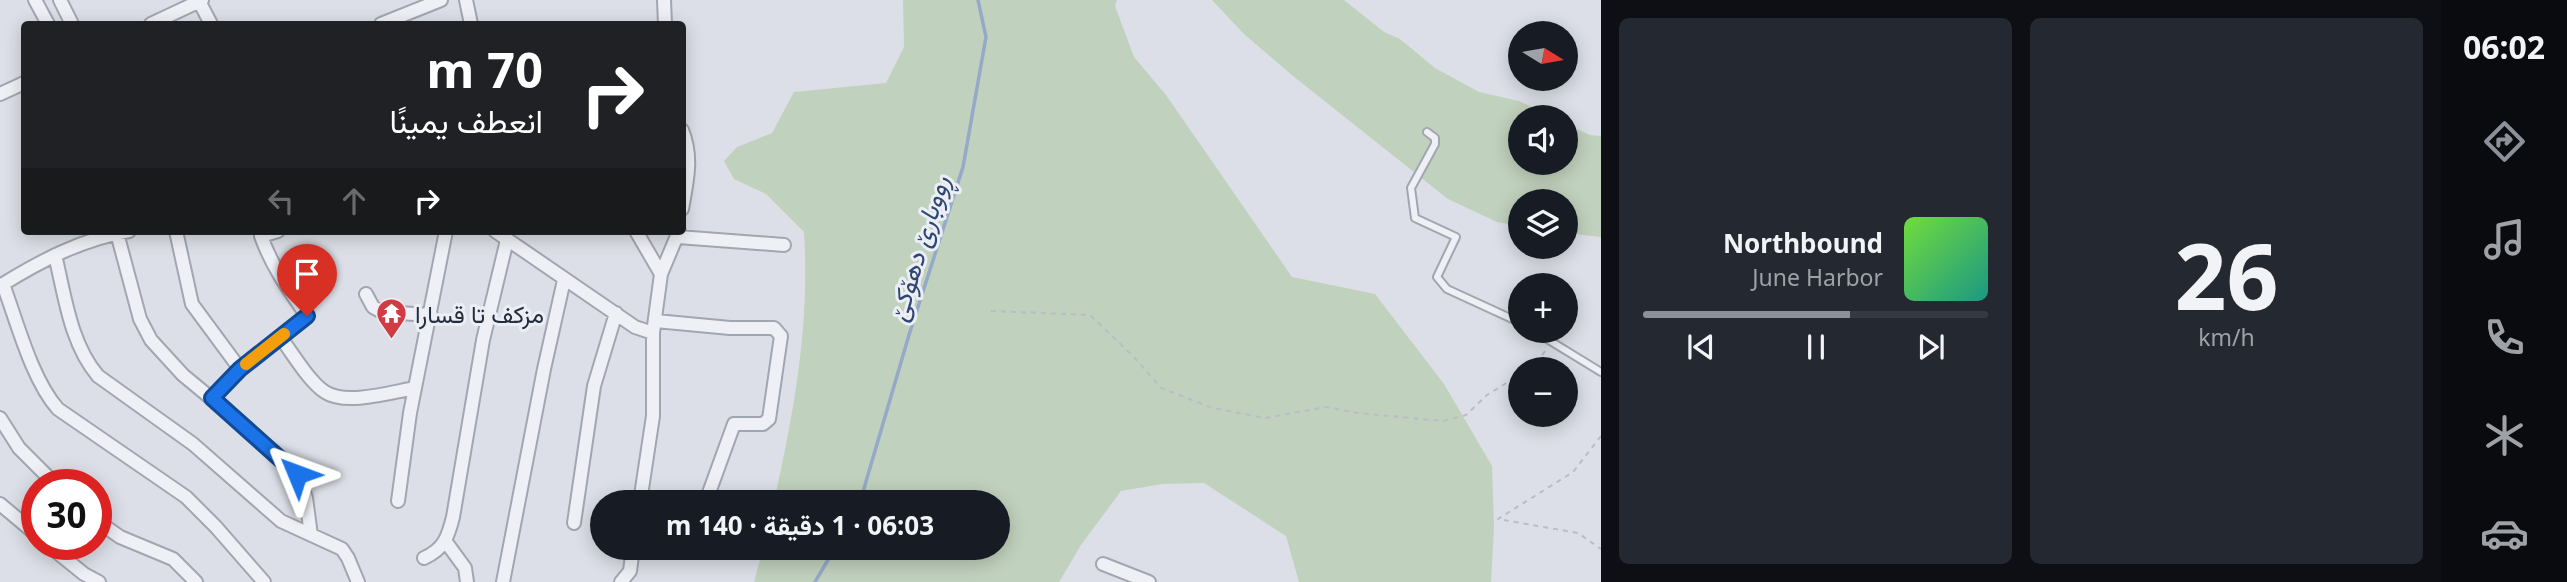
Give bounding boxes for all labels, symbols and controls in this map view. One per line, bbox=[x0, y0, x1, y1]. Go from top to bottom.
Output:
north arrow bbox=[1508, 21, 1578, 91]
map controls bbox=[1508, 21, 1578, 427]
text: 06:02 bbox=[2463, 25, 2545, 68]
text: 70 m bbox=[426, 36, 543, 102]
icon: right bbox=[567, 49, 658, 140]
text: انعطف يمينًا bbox=[389, 99, 543, 142]
button: sound bbox=[1508, 105, 1578, 175]
icon: directions bbox=[2480, 117, 2529, 166]
water label: ڕووبارێ دهۆكێ bbox=[879, 171, 962, 327]
icon: left bbox=[262, 182, 300, 220]
icon: ahead bbox=[335, 182, 373, 220]
icon: right bbox=[408, 182, 446, 220]
button: layers bbox=[1508, 189, 1578, 259]
text: 26 bbox=[2174, 213, 2279, 337]
icon: music bbox=[2480, 215, 2529, 264]
text: Northbound bbox=[1723, 225, 1883, 261]
pin bbox=[277, 244, 337, 316]
icon: arrive bbox=[288, 255, 326, 293]
text: June Harbor bbox=[1752, 261, 1883, 293]
button: + bbox=[1508, 273, 1578, 343]
temple icon: مزكف تا قسارا bbox=[375, 296, 409, 340]
place label: مزكف تا قسارا bbox=[415, 297, 544, 330]
icon: phone bbox=[2480, 313, 2529, 362]
text: km/h bbox=[2198, 321, 2255, 353]
icon: previous bbox=[1682, 328, 1720, 366]
icon: pause bbox=[1797, 328, 1835, 366]
icon: next bbox=[1912, 328, 1950, 366]
button: − bbox=[1508, 357, 1578, 427]
icon: climate bbox=[2480, 411, 2529, 460]
position arrow bbox=[260, 437, 334, 511]
speed limit sign: 30 bbox=[21, 469, 112, 560]
text: 06:03 · 1 دقيقة · 140 m bbox=[666, 507, 934, 543]
icon: car bbox=[2480, 509, 2529, 558]

